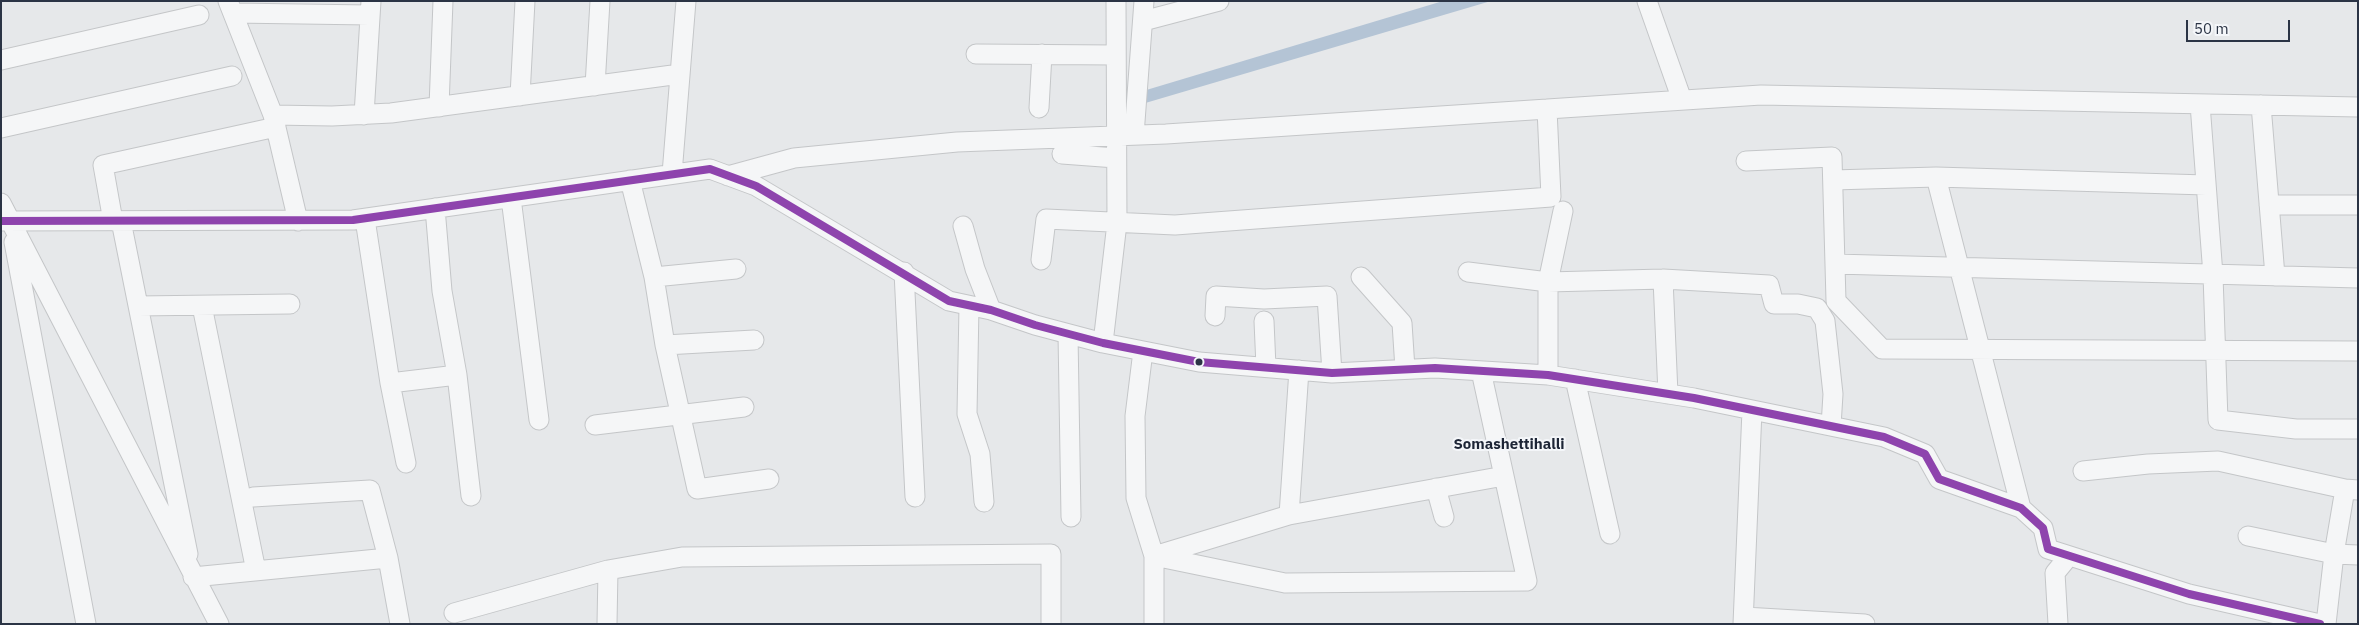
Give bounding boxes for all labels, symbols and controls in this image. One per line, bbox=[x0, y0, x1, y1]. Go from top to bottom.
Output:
scale bar bbox=[2189, 10, 2293, 42]
text: 50 m bbox=[2194, 19, 2229, 38]
unlabelled marker bbox=[1194, 357, 1204, 367]
district label: Somashettihalli bbox=[1453, 436, 1565, 454]

